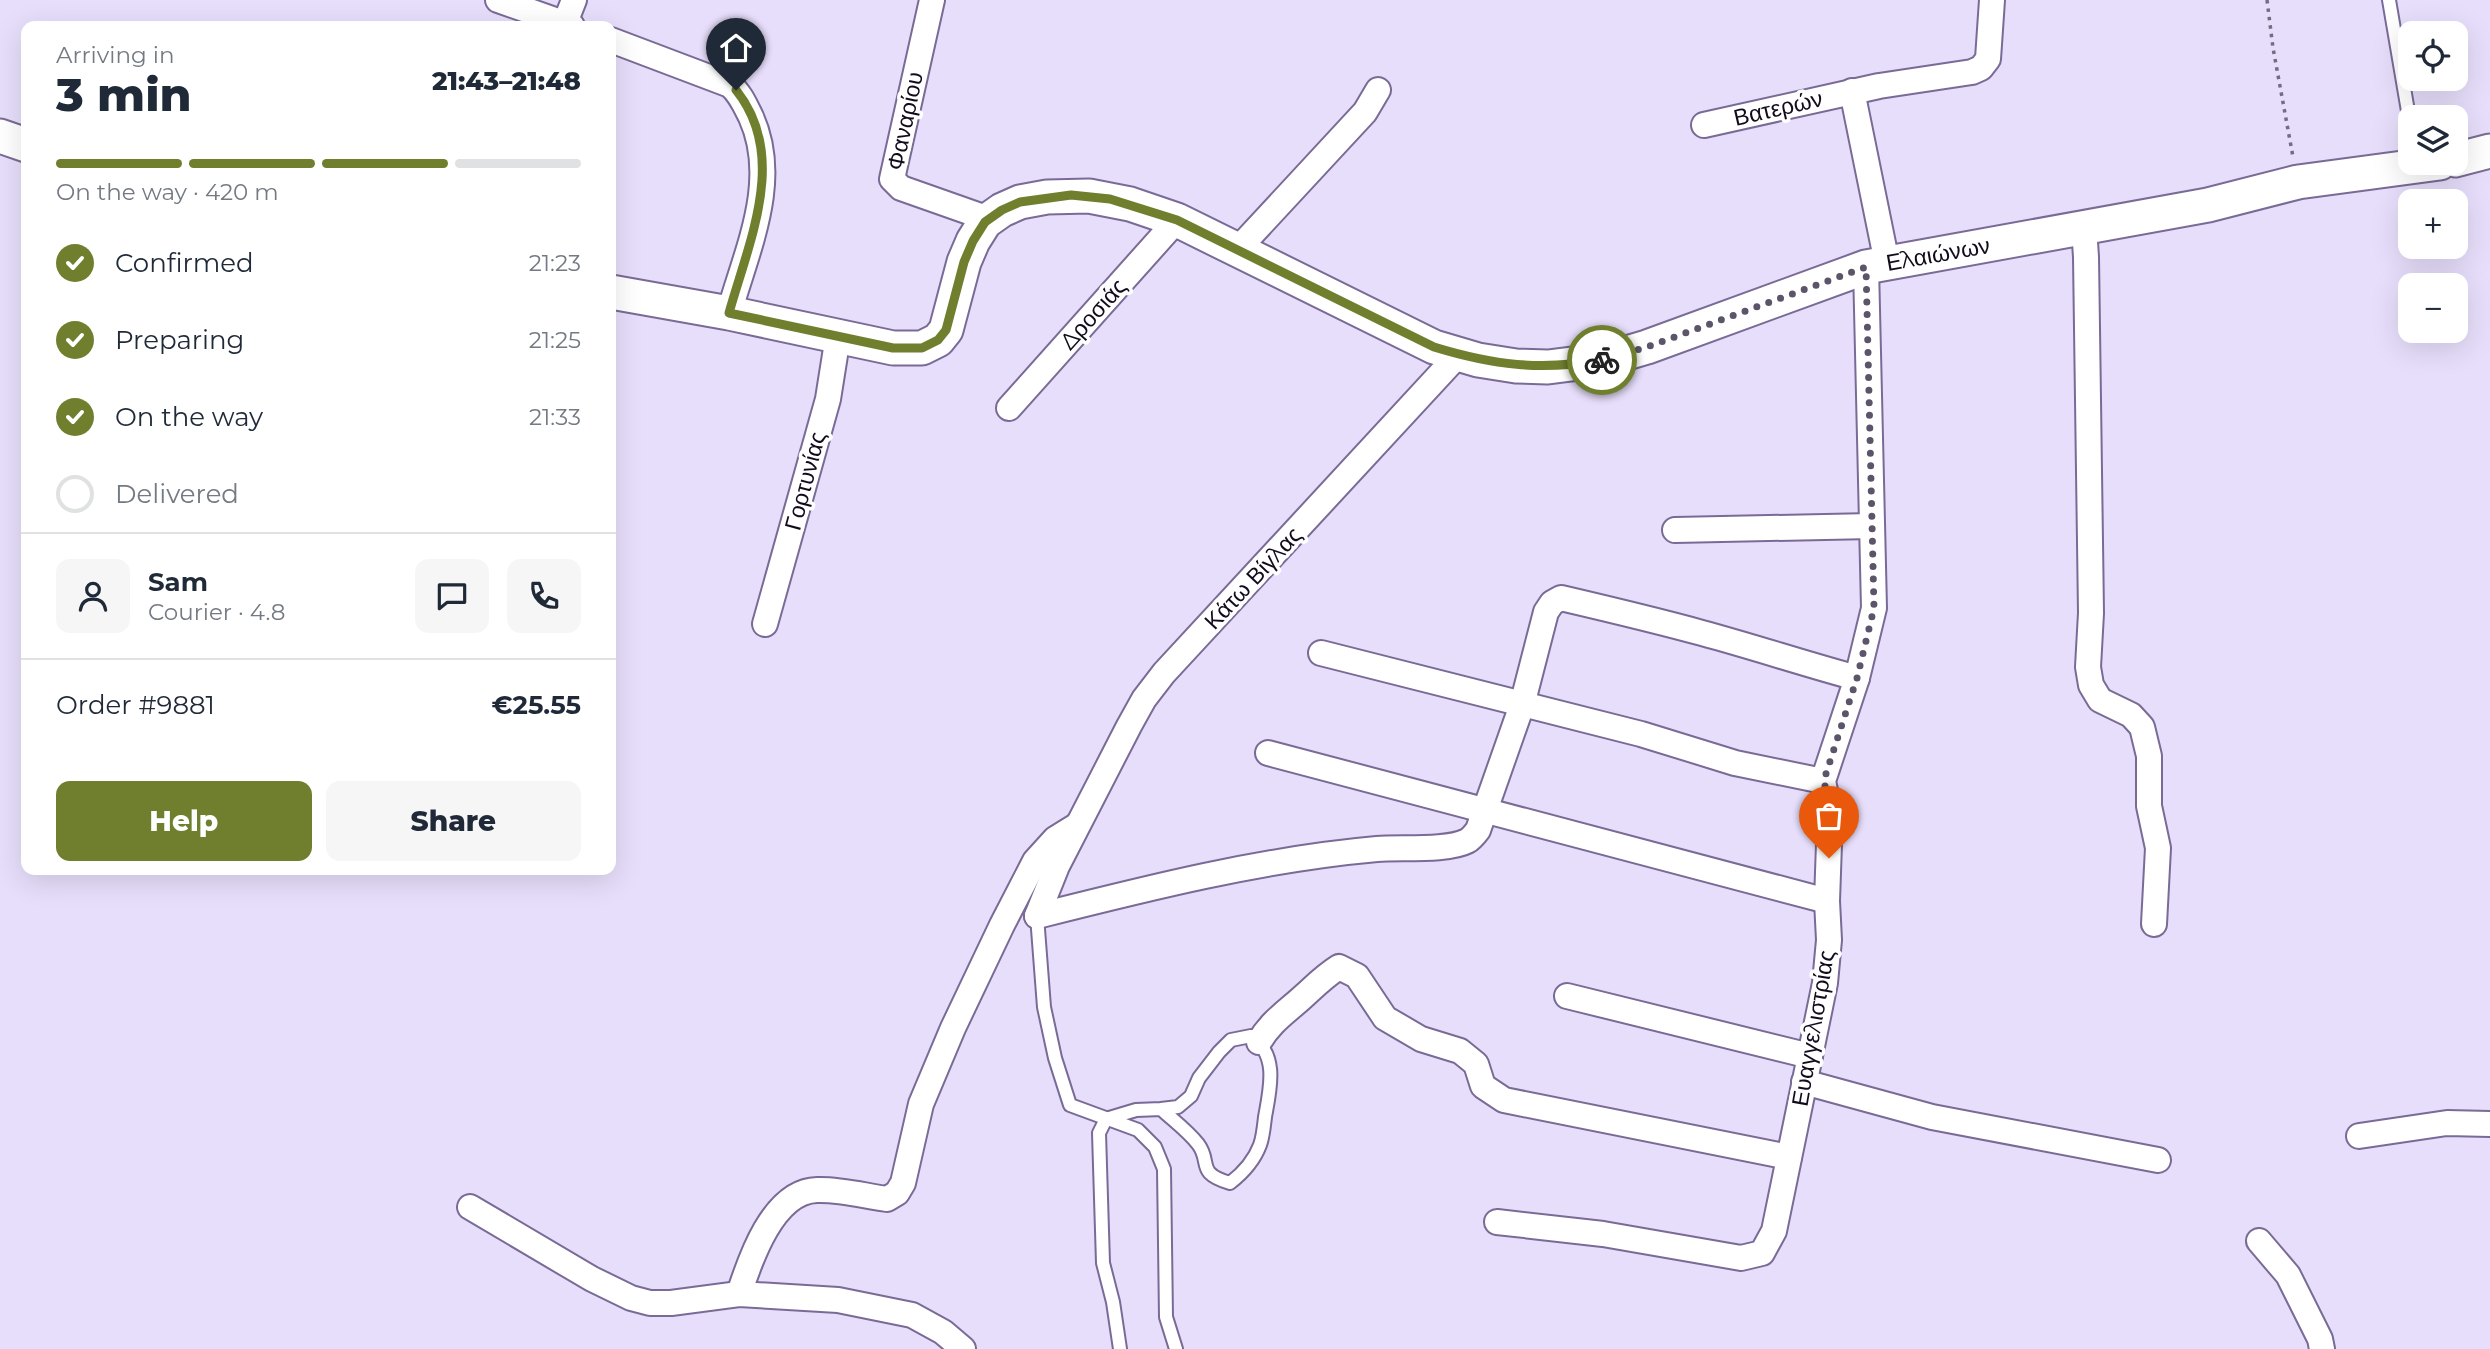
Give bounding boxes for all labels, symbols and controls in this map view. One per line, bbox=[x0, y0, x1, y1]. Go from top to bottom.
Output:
pin bbox=[706, 18, 766, 90]
map controls bbox=[2398, 21, 2468, 343]
button: locate bbox=[2398, 21, 2468, 91]
icon: home bbox=[717, 29, 755, 67]
text: Arriving in bbox=[56, 41, 175, 69]
text: 21:43–21:48 bbox=[432, 65, 581, 97]
text: 3 min bbox=[56, 66, 192, 123]
street label: Φαναρίου bbox=[881, 69, 929, 173]
street label: Βατερών bbox=[1731, 84, 1825, 132]
button: layers bbox=[2398, 105, 2468, 175]
text: On the way · 420 m bbox=[56, 178, 279, 206]
button: + bbox=[2398, 189, 2468, 259]
street label: Ελαιώνων bbox=[1884, 231, 1992, 277]
icon: check bbox=[56, 244, 94, 282]
text: Confirmed bbox=[115, 247, 254, 279]
text: 21:23 bbox=[529, 249, 581, 277]
street label: Δροσιάς bbox=[1054, 273, 1132, 355]
button: − bbox=[2398, 273, 2468, 343]
icon: check bbox=[56, 321, 94, 359]
text: Preparing bbox=[115, 324, 244, 356]
courier bbox=[1567, 325, 1637, 395]
text: 21:25 bbox=[529, 326, 581, 354]
icon: bike bbox=[1583, 341, 1621, 379]
icon: check bbox=[56, 398, 94, 436]
text: On the way bbox=[115, 401, 263, 433]
text: 21:33 bbox=[529, 403, 581, 431]
street label: Γορτυνίας bbox=[778, 429, 832, 533]
text: Delivered bbox=[115, 478, 239, 510]
street label: Κάτω Βίγλας bbox=[1198, 521, 1308, 635]
button: person bbox=[56, 559, 130, 633]
button: chat bbox=[415, 559, 489, 633]
button: phone bbox=[507, 559, 581, 633]
text: Sam bbox=[148, 566, 208, 598]
text: Courier · 4.8 bbox=[148, 598, 285, 626]
text: Order #9881 bbox=[56, 689, 215, 721]
text: €25.55 bbox=[492, 689, 581, 721]
button: Help bbox=[56, 781, 312, 861]
button: Share bbox=[326, 781, 581, 861]
pin bbox=[1799, 786, 1859, 858]
icon: bag bbox=[1810, 797, 1848, 835]
street label: Ευαγγελιστρίας bbox=[1786, 948, 1840, 1108]

